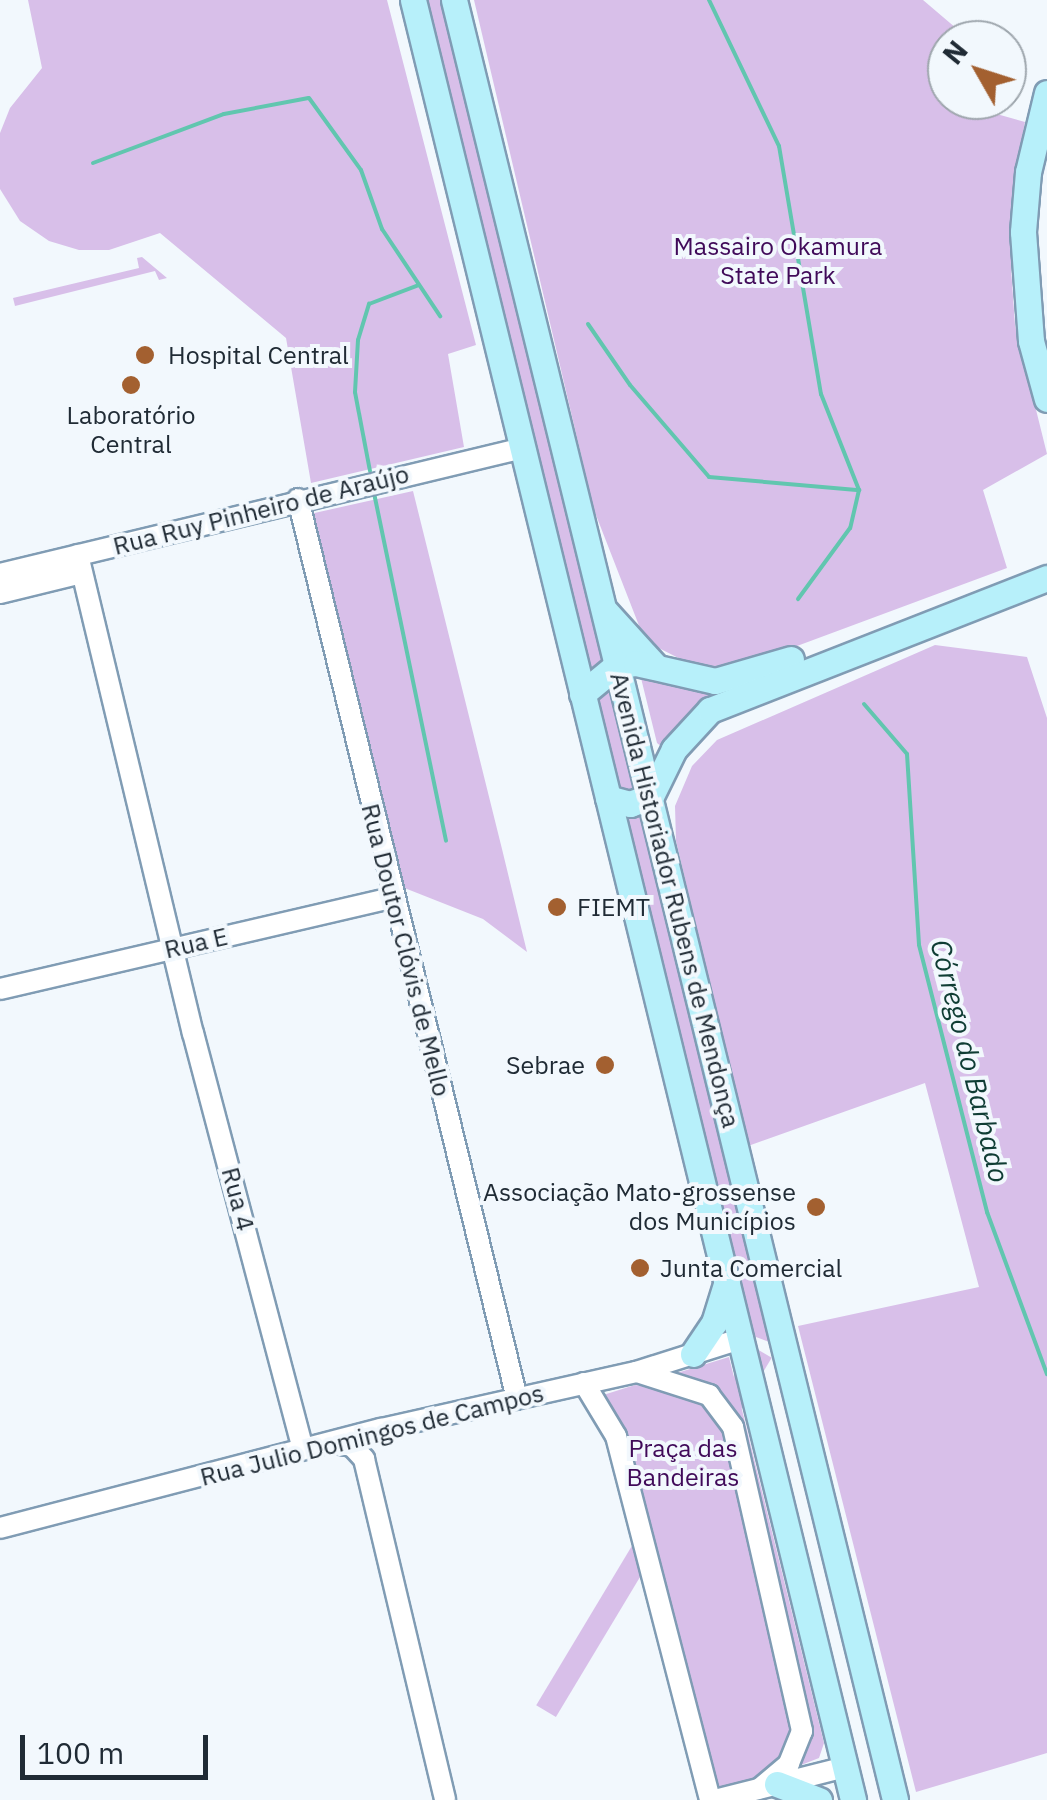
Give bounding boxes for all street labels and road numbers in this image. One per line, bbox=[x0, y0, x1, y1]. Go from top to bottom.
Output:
street label: Rua Ruy Pinheiro de Araújo bbox=[110, 459, 412, 561]
street label: Avenida Historiador Rubens de Mendonça bbox=[604, 669, 746, 1131]
street label: Rua Doutor Clóvis de Mello bbox=[355, 801, 457, 1099]
street label: Rua E bbox=[161, 921, 231, 965]
street label: Rua 4 bbox=[215, 1164, 261, 1234]
street label: Rua Julio Domingos de Campos bbox=[197, 1378, 547, 1492]

